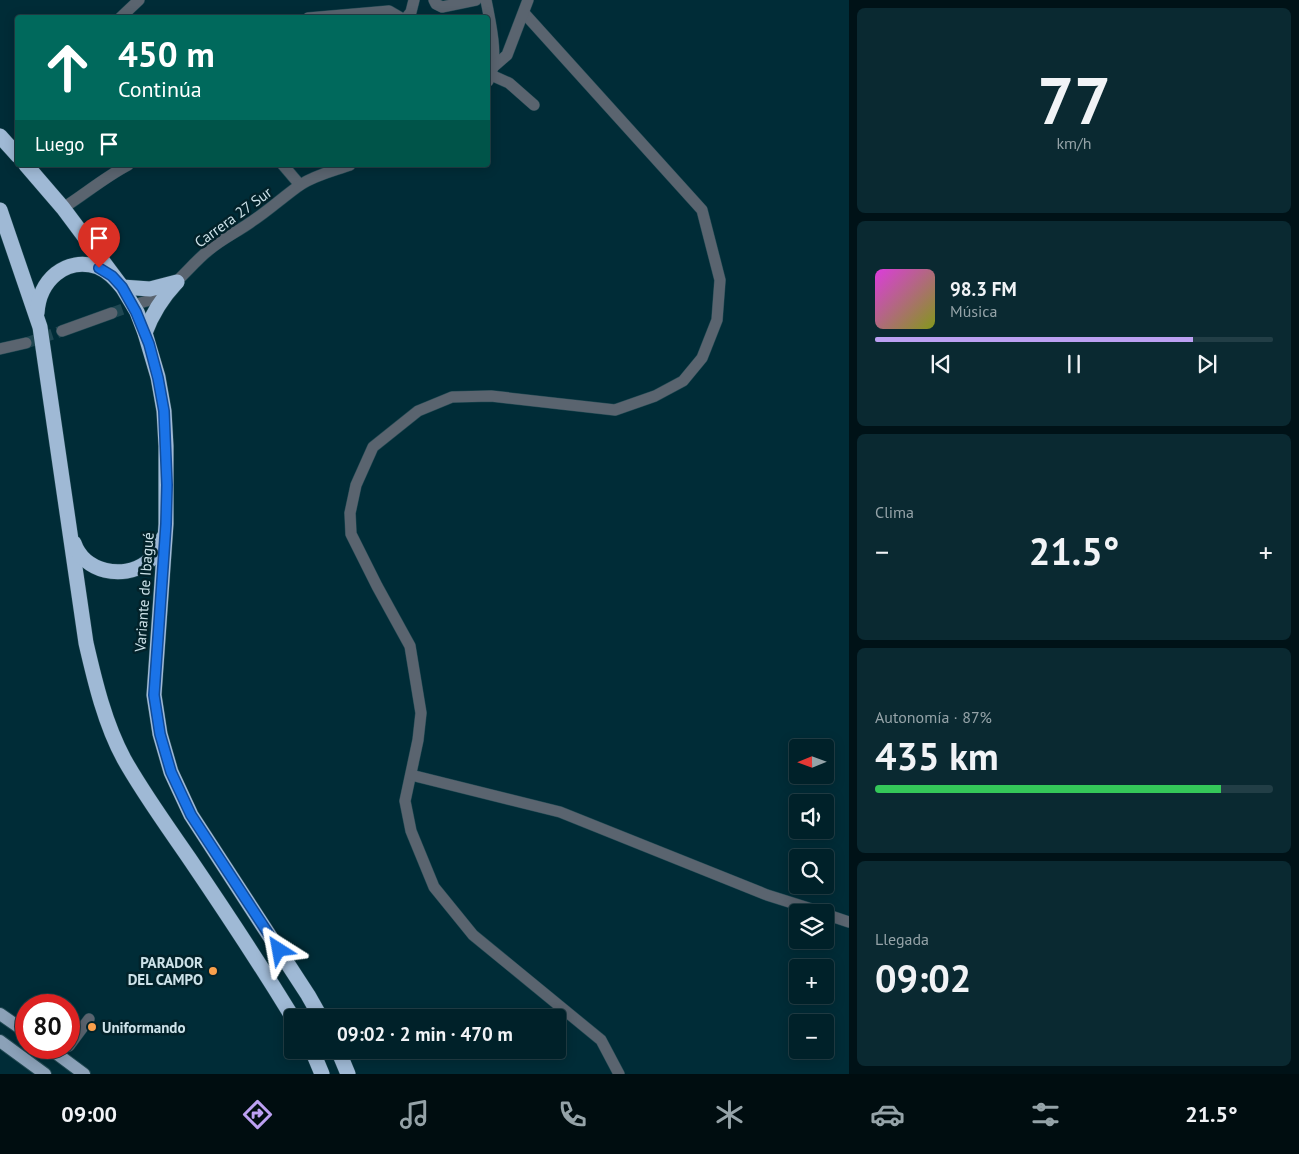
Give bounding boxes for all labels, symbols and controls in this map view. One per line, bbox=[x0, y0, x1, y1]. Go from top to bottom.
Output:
text: 450 m bbox=[118, 31, 215, 77]
icon: ahead bbox=[35, 35, 100, 100]
text: 77 bbox=[1037, 58, 1111, 142]
text: Continúa bbox=[118, 75, 202, 103]
icon: arrive bbox=[95, 130, 123, 158]
text: Luego bbox=[35, 132, 85, 156]
text: km/h bbox=[1056, 133, 1092, 153]
street label: Carrera 27 Sur bbox=[191, 183, 275, 251]
pin bbox=[78, 217, 120, 268]
icon: arrive bbox=[85, 224, 113, 252]
text: 98.3 FM bbox=[950, 277, 1017, 301]
text: Música bbox=[950, 301, 997, 321]
icon: previous bbox=[927, 350, 955, 378]
icon: pause bbox=[1060, 350, 1088, 378]
icon: next bbox=[1193, 350, 1221, 378]
text: Clima bbox=[875, 502, 914, 522]
text: 21.5° bbox=[1029, 526, 1119, 575]
street label: Variante de Ibagué bbox=[130, 532, 158, 653]
text: − bbox=[875, 533, 889, 570]
text: + bbox=[1259, 533, 1273, 570]
text: Autonomía · 87% bbox=[875, 707, 992, 727]
text: 435 km bbox=[875, 731, 999, 780]
north arrow bbox=[789, 739, 834, 784]
map controls bbox=[789, 739, 834, 1059]
button: sound bbox=[789, 794, 834, 839]
button: search bbox=[789, 849, 834, 894]
button: layers bbox=[789, 904, 834, 949]
position arrow bbox=[252, 923, 304, 975]
text: Llegada bbox=[875, 929, 929, 949]
place label: PARADOR DEL CAMPO bbox=[128, 953, 203, 989]
text: 09:02 bbox=[875, 953, 971, 1002]
button: + bbox=[789, 959, 834, 1004]
marker: PARADOR DEL CAMPO bbox=[207, 965, 219, 977]
speed limit sign: 80 bbox=[15, 994, 80, 1059]
button: − bbox=[789, 1014, 834, 1059]
place label: Uniformando bbox=[102, 1018, 186, 1037]
marker: Uniformando bbox=[86, 1021, 98, 1033]
text: 09:02 · 2 min · 470 m bbox=[337, 1022, 513, 1046]
icon: directions bbox=[240, 1097, 275, 1132]
icon: music bbox=[397, 1097, 432, 1132]
icon: phone bbox=[555, 1097, 590, 1132]
icon: climate bbox=[712, 1097, 747, 1132]
icon: car bbox=[870, 1097, 905, 1132]
icon: filters bbox=[1028, 1097, 1063, 1132]
text: 09:00 bbox=[61, 1100, 117, 1128]
text: 21.5° bbox=[1185, 1100, 1238, 1128]

